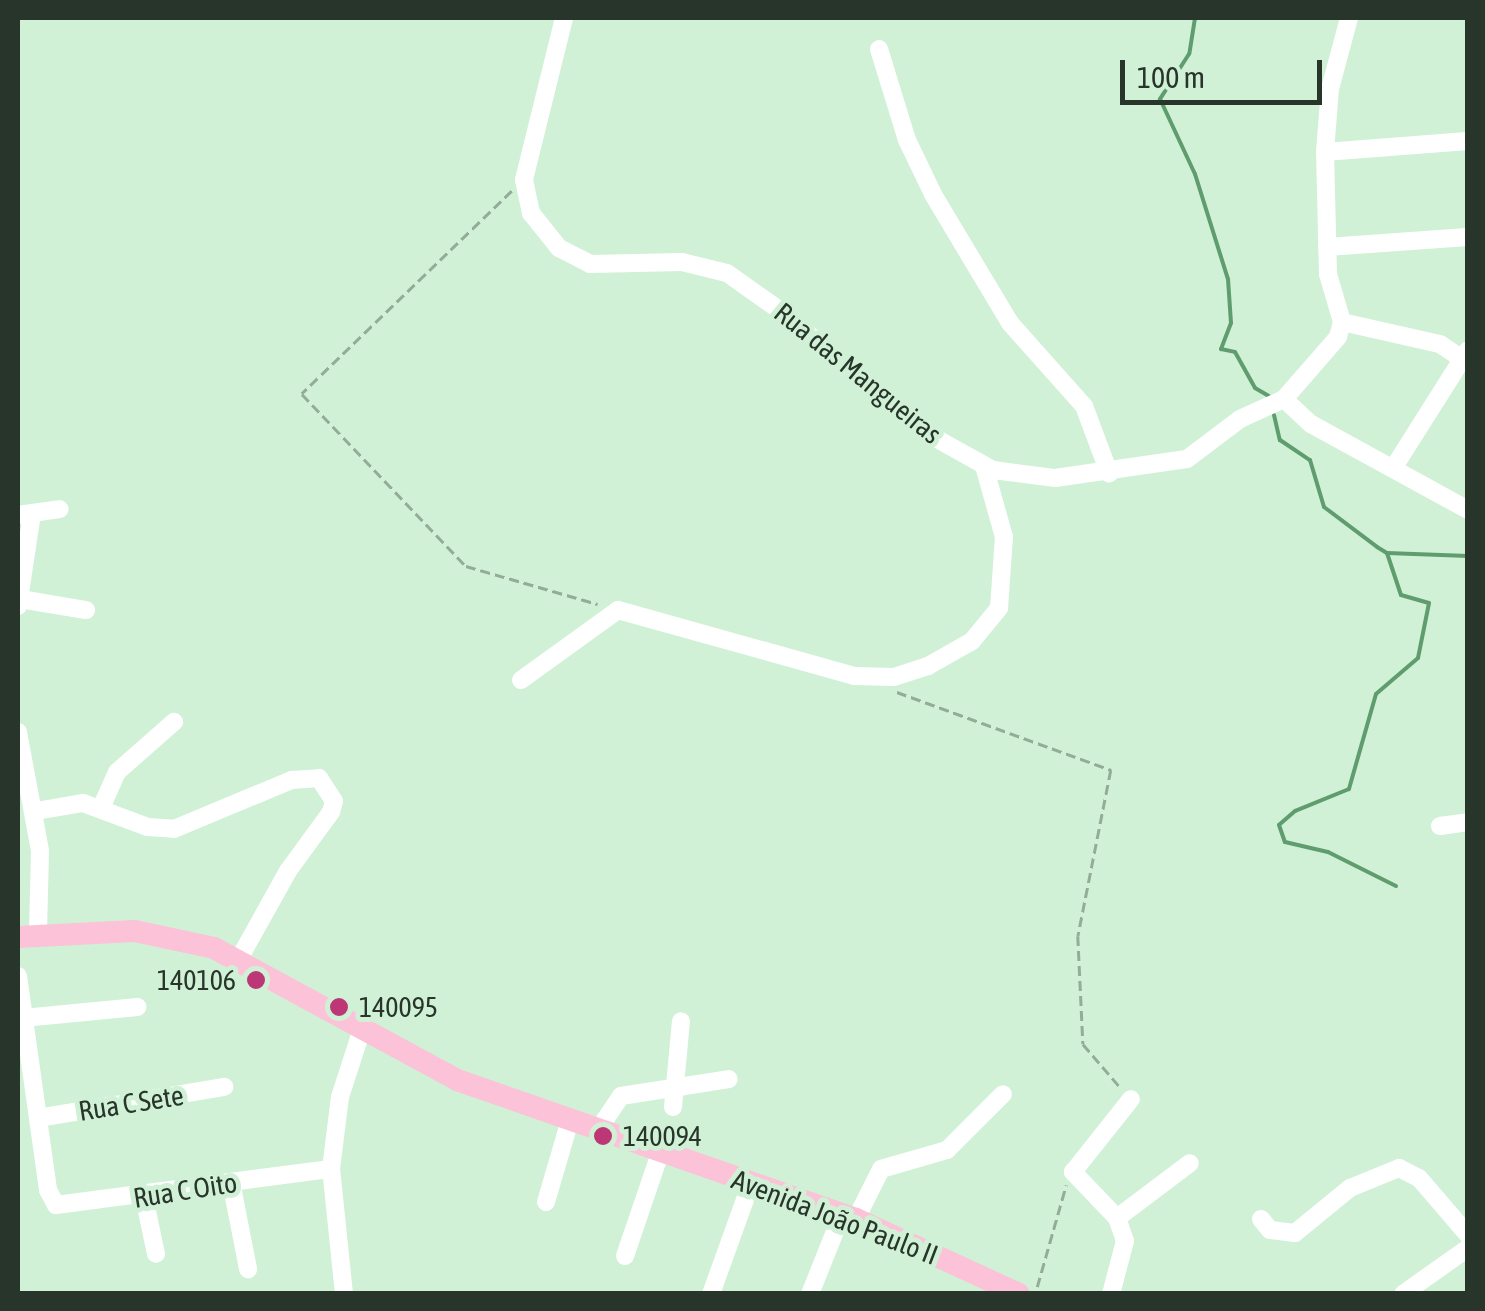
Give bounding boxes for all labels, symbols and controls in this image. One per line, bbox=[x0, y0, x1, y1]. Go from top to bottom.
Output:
scale bar bbox=[1125, 40, 1328, 102]
text: 100 m bbox=[1137, 60, 1205, 94]
street label: Rua das Mangueiras bbox=[768, 295, 948, 451]
place label: 140106 bbox=[157, 963, 236, 997]
marker: 140106 bbox=[245, 969, 267, 991]
place label: 140095 bbox=[359, 990, 438, 1024]
marker: 140095 bbox=[328, 996, 350, 1018]
street label: Rua C Sete bbox=[76, 1078, 186, 1128]
place label: 140094 bbox=[623, 1119, 702, 1153]
marker: 140094 bbox=[592, 1125, 614, 1147]
street label: Avenida João Paulo II bbox=[727, 1162, 943, 1272]
street label: Rua C Oito bbox=[131, 1165, 239, 1215]

